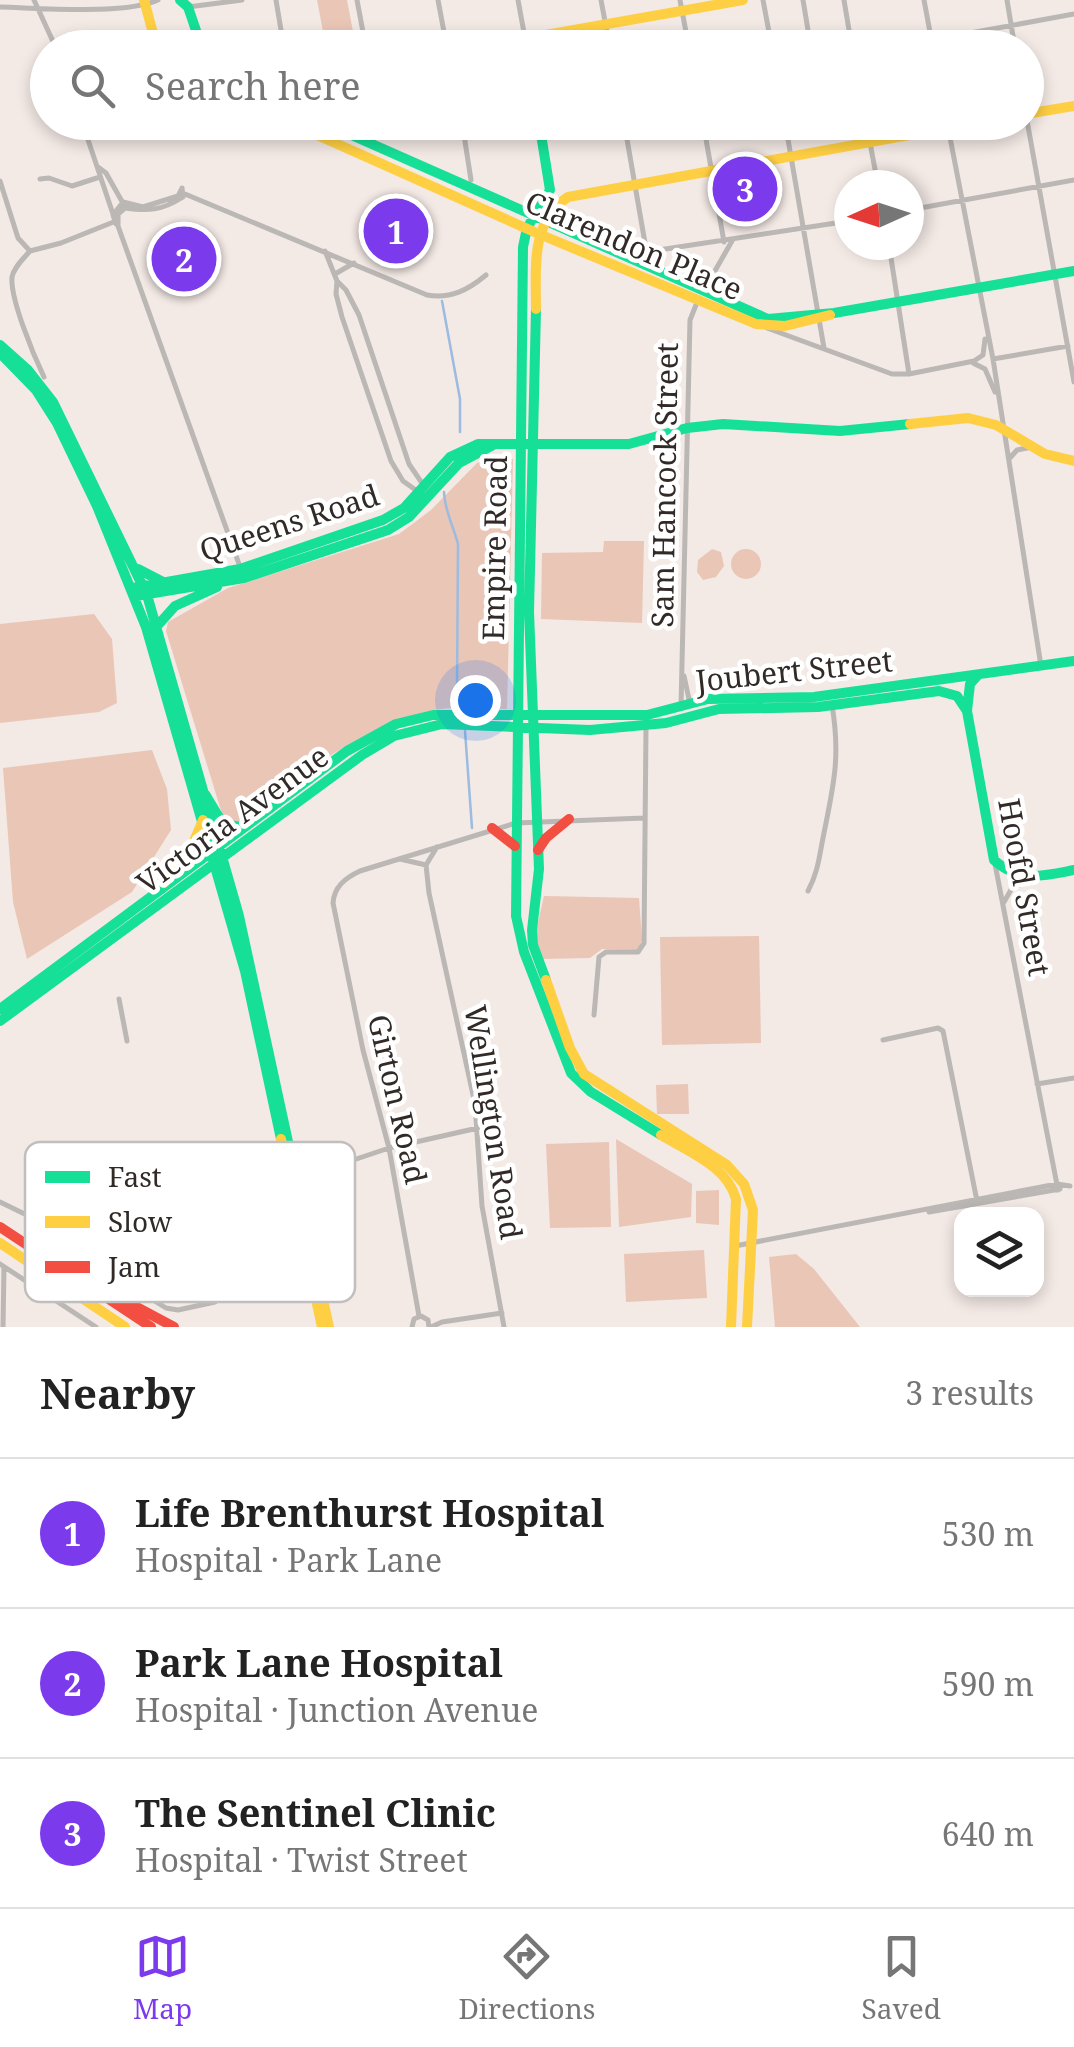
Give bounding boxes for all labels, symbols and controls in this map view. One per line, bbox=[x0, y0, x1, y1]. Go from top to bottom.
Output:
search box bbox=[30, 30, 1044, 140]
icon: search bbox=[65, 58, 120, 113]
text: Search here bbox=[145, 59, 361, 111]
pin: 3 bbox=[712, 152, 778, 226]
north arrow bbox=[834, 170, 924, 260]
street label: Clarendon Place bbox=[519, 181, 749, 309]
pin: 1 bbox=[364, 194, 428, 268]
pin: 2 bbox=[152, 222, 216, 296]
street label: Sam Hancock Street bbox=[641, 342, 687, 628]
street label: Empire Road bbox=[472, 455, 516, 641]
street label: Queens Road bbox=[194, 474, 384, 570]
street label: Joubert Street bbox=[693, 639, 894, 701]
your location bbox=[450, 675, 501, 726]
street label: Victoria Avenue bbox=[128, 735, 336, 903]
street label: Hoofd Street bbox=[989, 795, 1061, 979]
street label: Wellington Road bbox=[455, 1002, 533, 1242]
street label: Girton Road bbox=[359, 1010, 437, 1188]
legend bbox=[25, 1142, 355, 1302]
text: Fast bbox=[108, 1157, 162, 1195]
text: Slow bbox=[108, 1202, 173, 1240]
map controls bbox=[954, 1207, 1044, 1297]
button: layers bbox=[954, 1207, 1044, 1297]
text: Jam bbox=[107, 1247, 160, 1285]
text: Nearby bbox=[40, 1364, 195, 1421]
text: 3 results bbox=[905, 1371, 1034, 1414]
text: Life Brenthurst Hospital bbox=[135, 1486, 605, 1538]
text: 1 bbox=[63, 1512, 82, 1555]
text: 530 m bbox=[942, 1512, 1034, 1555]
text: Hospital · Park Lane bbox=[135, 1538, 442, 1581]
text: Park Lane Hospital bbox=[135, 1636, 503, 1688]
text: 2 bbox=[63, 1662, 82, 1705]
text: 590 m bbox=[942, 1662, 1034, 1705]
text: Hospital · Junction Avenue bbox=[135, 1688, 538, 1731]
text: The Sentinel Clinic bbox=[135, 1786, 496, 1838]
text: 3 bbox=[63, 1812, 82, 1855]
text: 640 m bbox=[942, 1812, 1034, 1855]
text: Hospital · Twist Street bbox=[135, 1838, 468, 1881]
tab: Map bbox=[133, 1929, 192, 2027]
tab: Directions bbox=[458, 1929, 595, 2027]
tab: Saved bbox=[862, 1929, 941, 2027]

